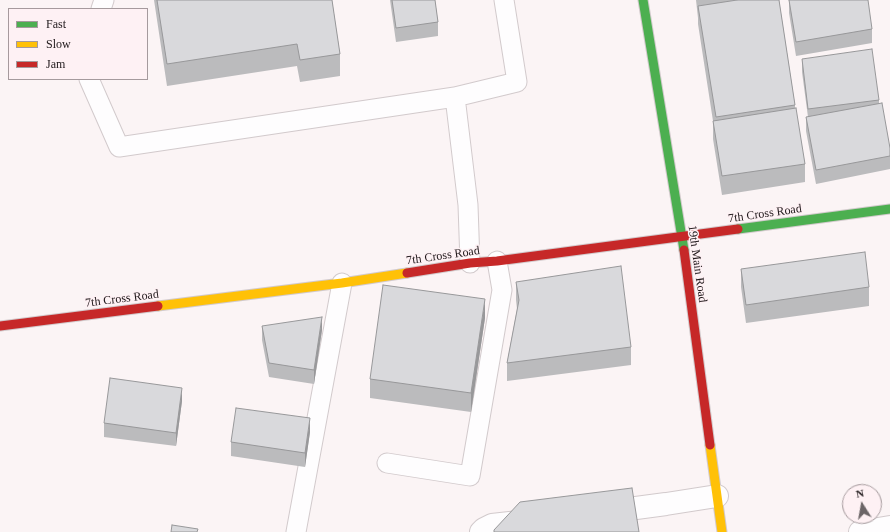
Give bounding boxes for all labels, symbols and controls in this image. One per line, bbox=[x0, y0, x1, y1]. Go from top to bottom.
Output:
legend bbox=[8, 8, 148, 80]
text: Fast bbox=[46, 17, 66, 31]
text: Slow bbox=[46, 37, 71, 51]
text: Jam bbox=[46, 57, 65, 71]
street label: 7th Cross Road bbox=[727, 202, 803, 226]
street label: 19th Main Road bbox=[684, 224, 710, 304]
street label: 7th Cross Road bbox=[405, 244, 481, 268]
street label: 7th Cross Road bbox=[84, 287, 160, 311]
north arrow bbox=[842, 484, 882, 524]
text: N bbox=[855, 487, 865, 500]

